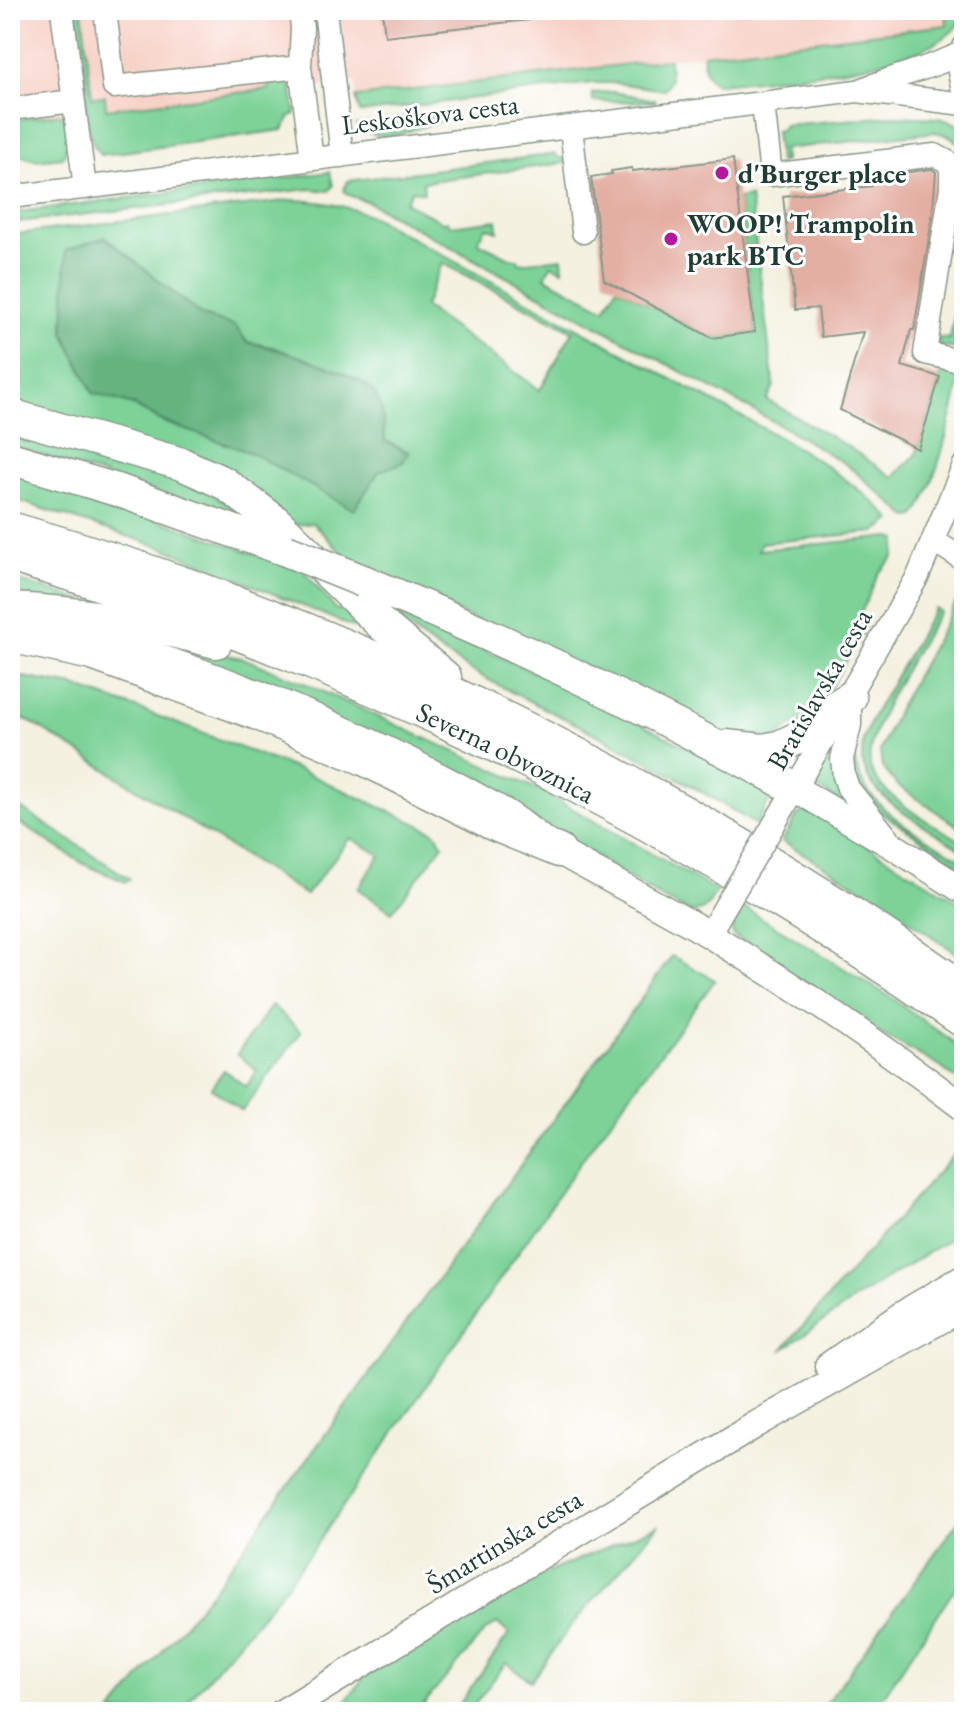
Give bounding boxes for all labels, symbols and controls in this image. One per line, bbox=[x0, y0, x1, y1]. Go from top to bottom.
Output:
street label: Leskoškova cesta bbox=[339, 85, 521, 143]
place label: d'Burger place bbox=[738, 155, 907, 191]
marker: d'Burger place bbox=[713, 164, 731, 182]
place label: WOOP! Trampolin park BTC bbox=[687, 205, 915, 273]
marker: WOOP! Trampolin park BTC bbox=[662, 230, 680, 248]
street label: Bratislavska cesta bbox=[758, 601, 880, 776]
street label: Severna obvoznica bbox=[411, 693, 602, 812]
street label: Šmartinska cesta bbox=[420, 1480, 589, 1602]

